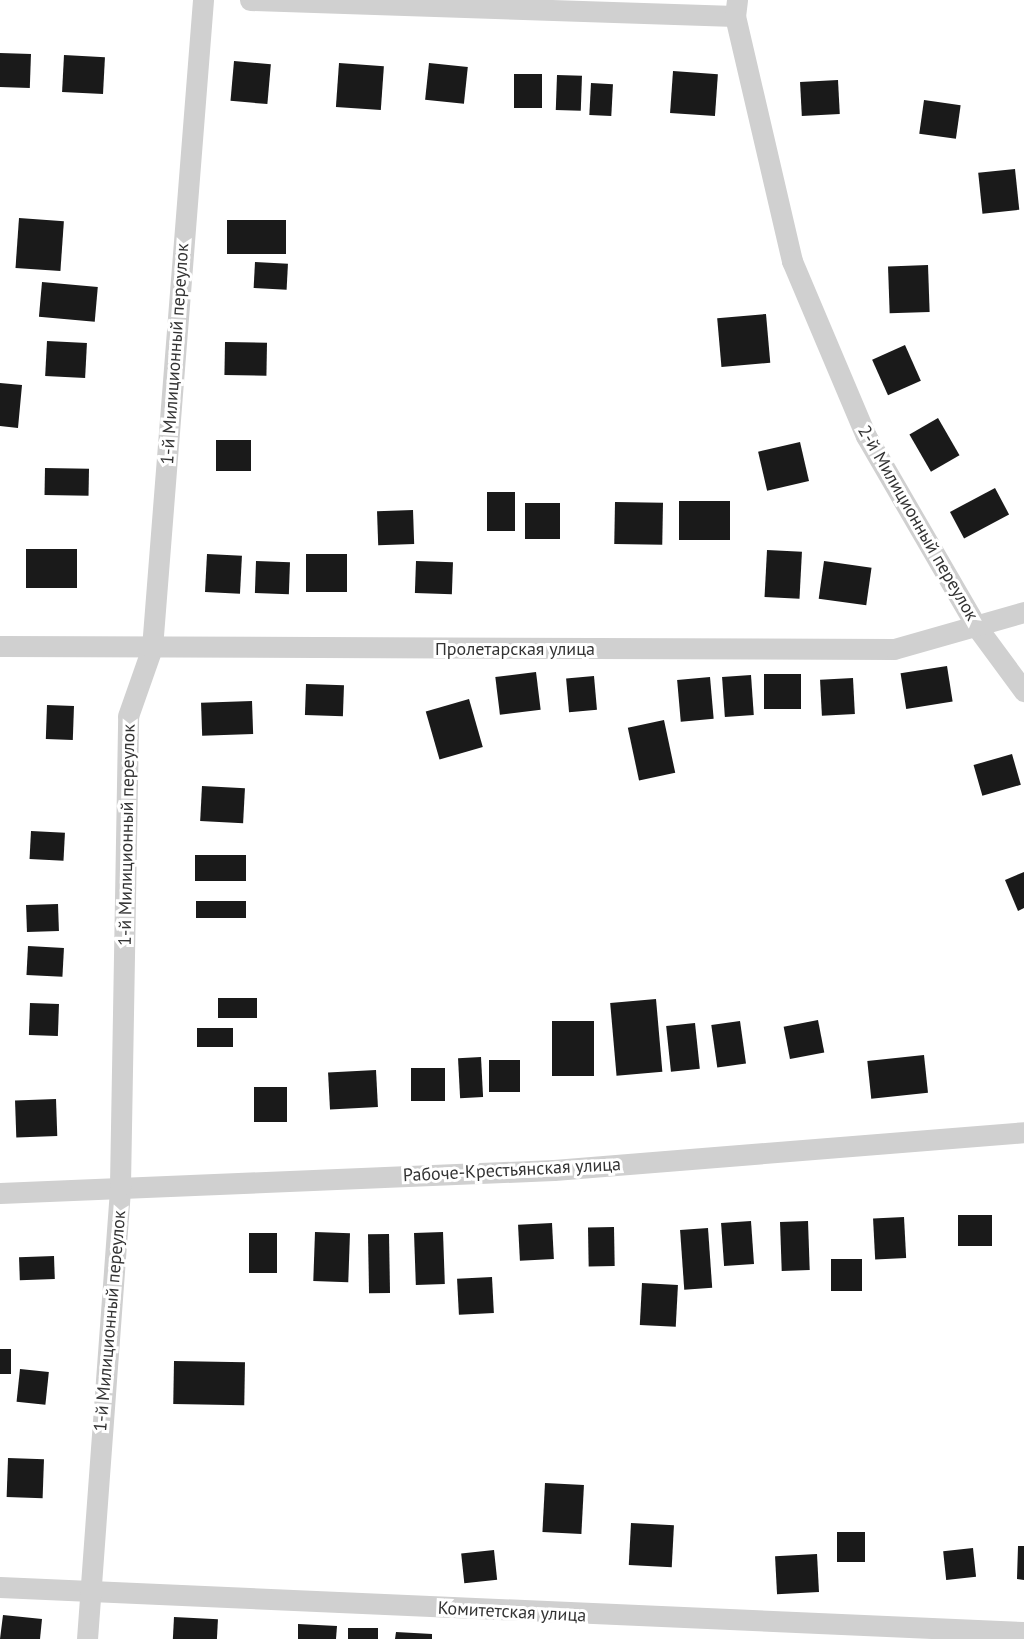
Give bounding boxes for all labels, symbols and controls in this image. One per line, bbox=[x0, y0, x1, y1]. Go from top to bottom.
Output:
street label: 1-й Милиционный переулок bbox=[156, 243, 194, 465]
street label: 2-й Милиционный переулок bbox=[853, 421, 983, 625]
street label: Пролетарская улица bbox=[435, 638, 595, 660]
street label: 1-й Милиционный переулок bbox=[114, 724, 140, 946]
street label: Рабоче-Крестьянская улица bbox=[402, 1154, 622, 1186]
street label: 1-й Милиционный переулок bbox=[90, 1210, 130, 1432]
street label: Комитетская улица bbox=[437, 1597, 587, 1627]

